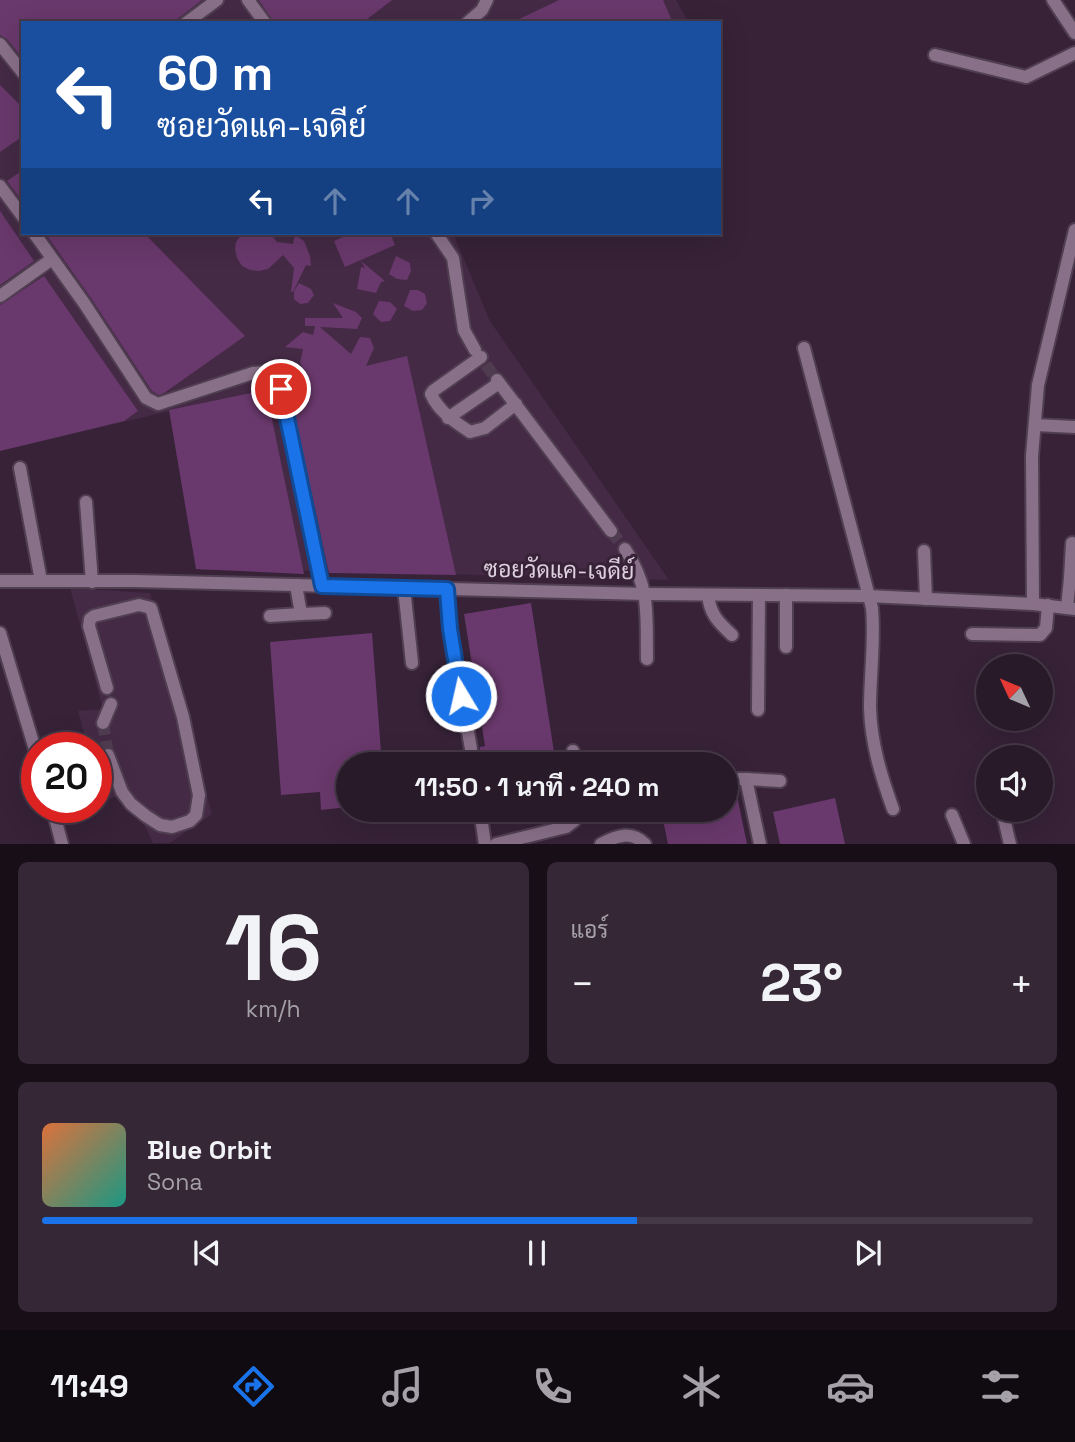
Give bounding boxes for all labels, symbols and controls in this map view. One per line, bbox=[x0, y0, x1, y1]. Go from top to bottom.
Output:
text: 60 m bbox=[157, 42, 273, 104]
icon: left bbox=[42, 49, 133, 140]
text: ซอยวัดแค-เจดีย์ bbox=[157, 106, 366, 146]
icon: left bbox=[243, 182, 281, 220]
icon: ahead bbox=[316, 182, 354, 220]
icon: ahead bbox=[389, 182, 427, 220]
icon: right bbox=[462, 182, 500, 220]
pin bbox=[251, 359, 311, 419]
icon: arrive bbox=[262, 370, 300, 408]
street label: ซอยวัดแค-เจดีย์ bbox=[483, 553, 635, 586]
north arrow bbox=[976, 654, 1054, 732]
map controls bbox=[976, 654, 1053, 822]
position arrow bbox=[424, 659, 498, 733]
speed limit sign: 20 bbox=[21, 732, 112, 823]
button: sound bbox=[976, 745, 1053, 822]
text: 11:50 · 1 นาที · 240 m bbox=[415, 770, 659, 804]
text: 16 bbox=[225, 890, 322, 1007]
text: แอร์ bbox=[571, 915, 608, 945]
text: 23° bbox=[760, 950, 843, 1016]
text: − bbox=[571, 960, 594, 1008]
text: + bbox=[1009, 960, 1033, 1008]
text: km/h bbox=[246, 994, 301, 1024]
text: Blue Orbit bbox=[147, 1133, 272, 1167]
text: Sona bbox=[147, 1167, 203, 1197]
icon: previous bbox=[188, 1234, 226, 1272]
icon: pause bbox=[518, 1234, 556, 1272]
icon: next bbox=[849, 1234, 887, 1272]
icon: directions bbox=[229, 1362, 278, 1411]
icon: music bbox=[378, 1362, 427, 1411]
icon: phone bbox=[528, 1362, 577, 1411]
icon: climate bbox=[677, 1362, 726, 1411]
icon: car bbox=[826, 1362, 875, 1411]
icon: filters bbox=[976, 1362, 1025, 1411]
text: 11:49 bbox=[50, 1366, 129, 1406]

